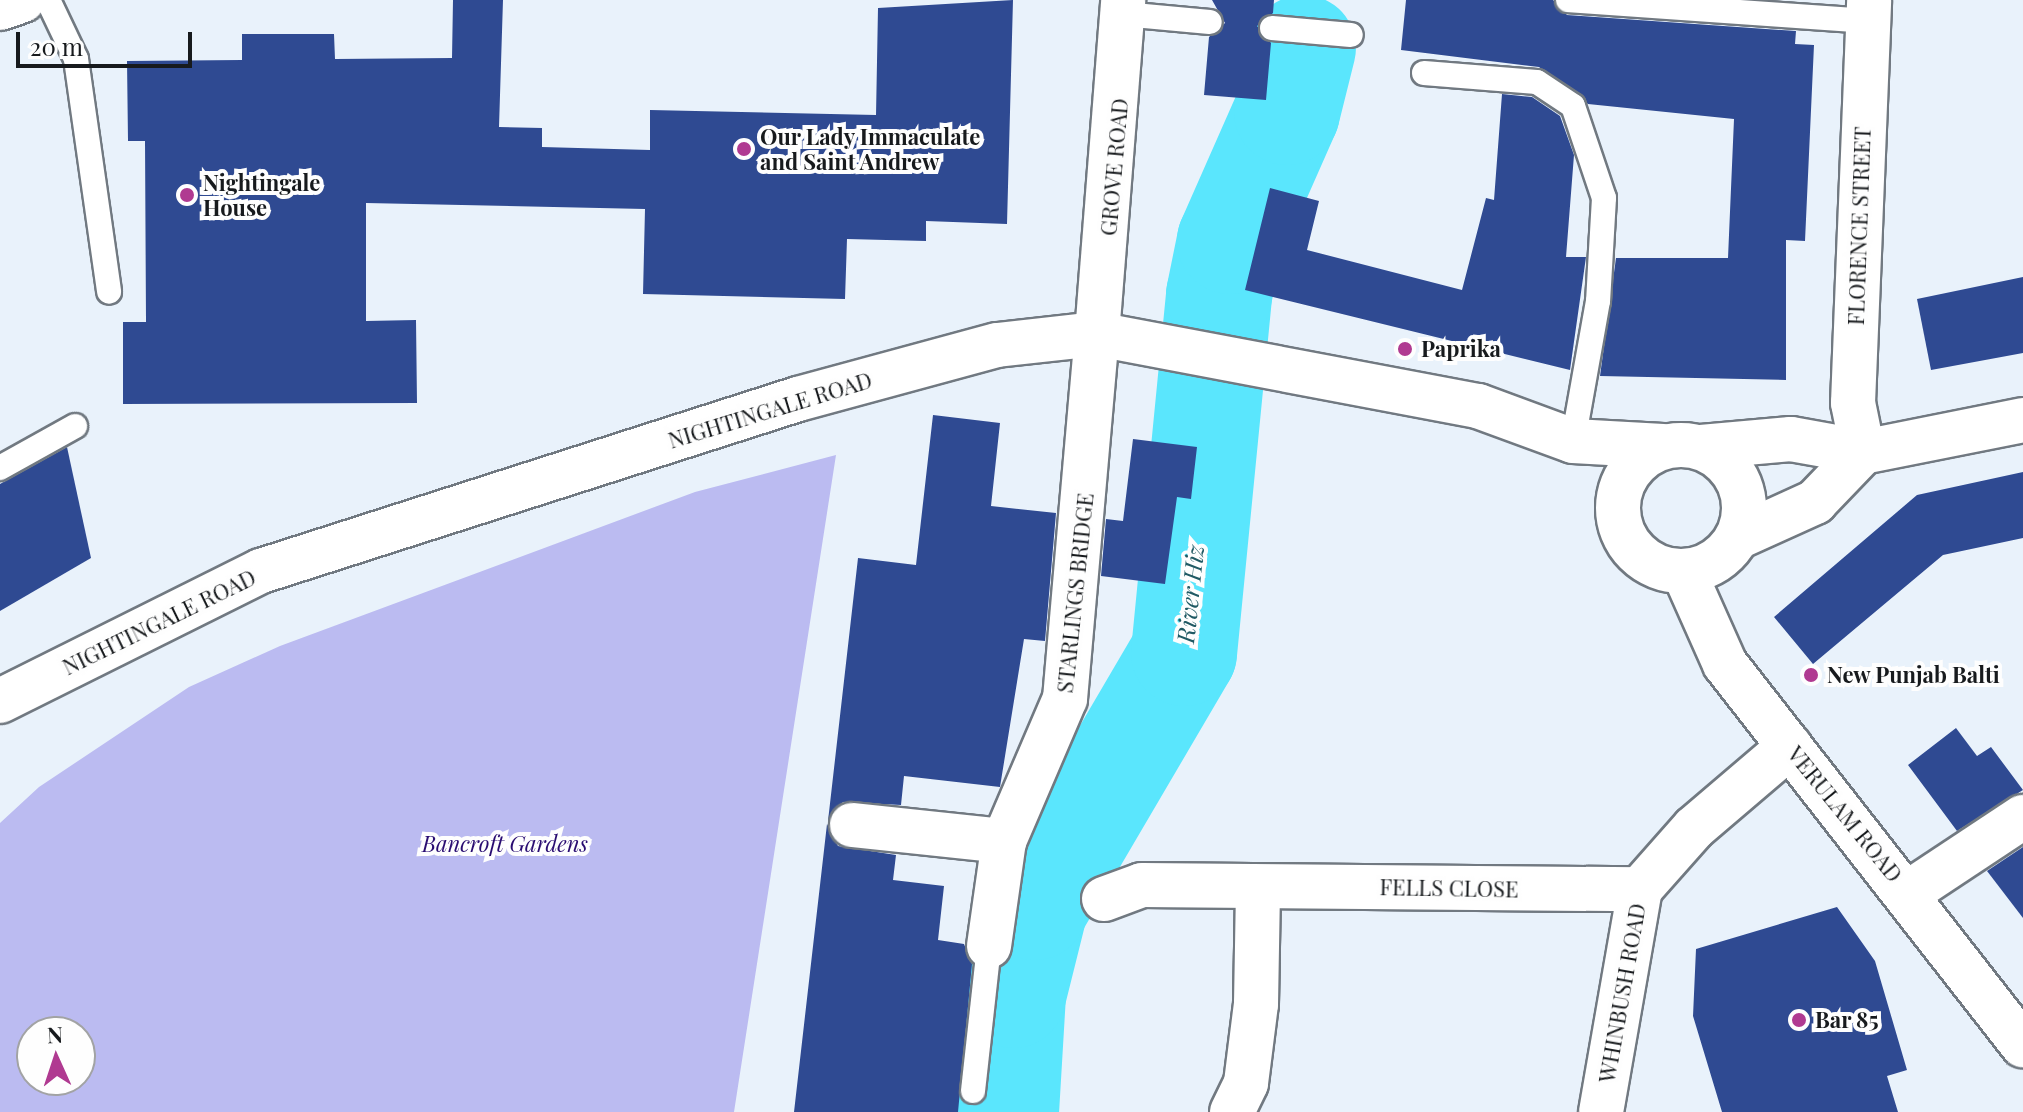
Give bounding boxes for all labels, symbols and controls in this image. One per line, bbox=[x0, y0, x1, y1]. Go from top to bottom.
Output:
scale bar bbox=[20, 16, 196, 66]
text: 20 m bbox=[30, 30, 83, 62]
street label: GROVE ROAD bbox=[1095, 97, 1133, 237]
place label: Our Lady Immaculate and Saint Andrew bbox=[760, 123, 981, 174]
street label: FLORENCE STREET bbox=[1842, 126, 1876, 326]
marker: Our Lady Immaculate and Saint Andrew bbox=[735, 140, 753, 158]
place label: Nightingale House bbox=[203, 169, 320, 220]
marker: Nightingale House bbox=[178, 186, 196, 204]
place label: Paprika bbox=[1421, 336, 1501, 362]
marker: Paprika bbox=[1396, 340, 1414, 358]
street label: NIGHTINGALE ROAD bbox=[665, 366, 875, 454]
street label: STARLINGS BRIDGE bbox=[1051, 492, 1099, 694]
water label: River Hiz bbox=[1171, 544, 1209, 644]
street label: NIGHTINGALE ROAD bbox=[58, 564, 260, 680]
place label: New Punjab Balti bbox=[1827, 662, 2000, 688]
marker: New Punjab Balti bbox=[1802, 666, 1820, 684]
street label: VERULAM ROAD bbox=[1782, 741, 1908, 887]
park label: Bancroft Gardens bbox=[422, 831, 588, 857]
street label: FELLS CLOSE bbox=[1379, 874, 1519, 902]
street label: WHINBUSH ROAD bbox=[1593, 901, 1651, 1085]
place label: Bar 85 bbox=[1815, 1007, 1879, 1033]
marker: Bar 85 bbox=[1790, 1011, 1808, 1029]
north arrow bbox=[16, 1016, 96, 1096]
text: N bbox=[46, 1019, 64, 1049]

